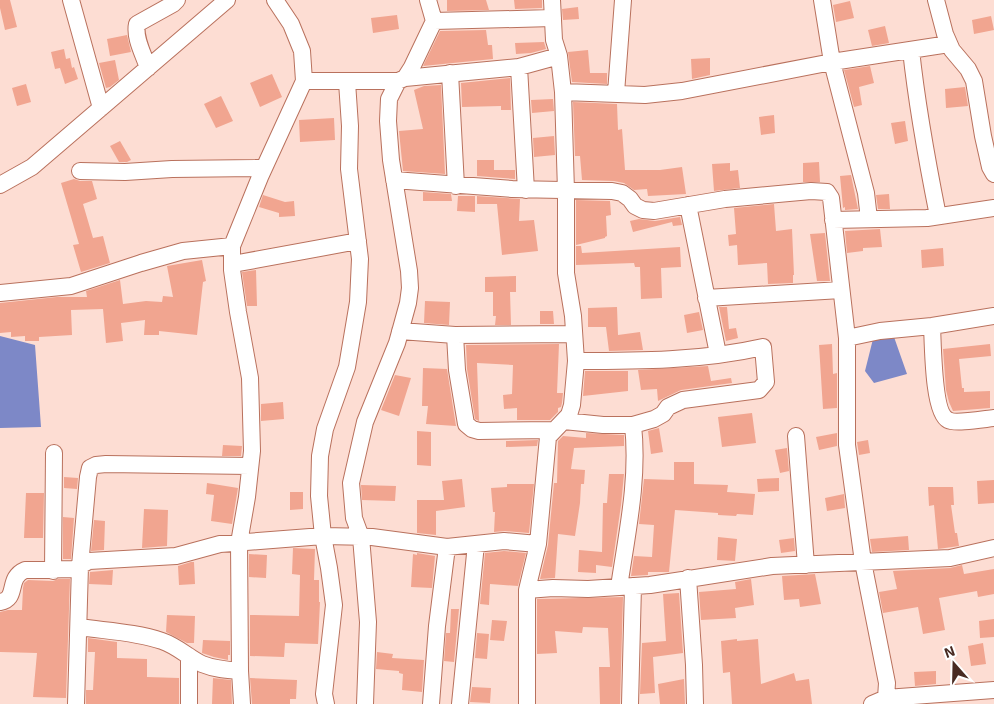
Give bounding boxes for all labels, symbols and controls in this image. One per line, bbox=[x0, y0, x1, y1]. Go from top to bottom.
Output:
north arrow bbox=[929, 639, 979, 689]
text: N bbox=[942, 642, 957, 661]

